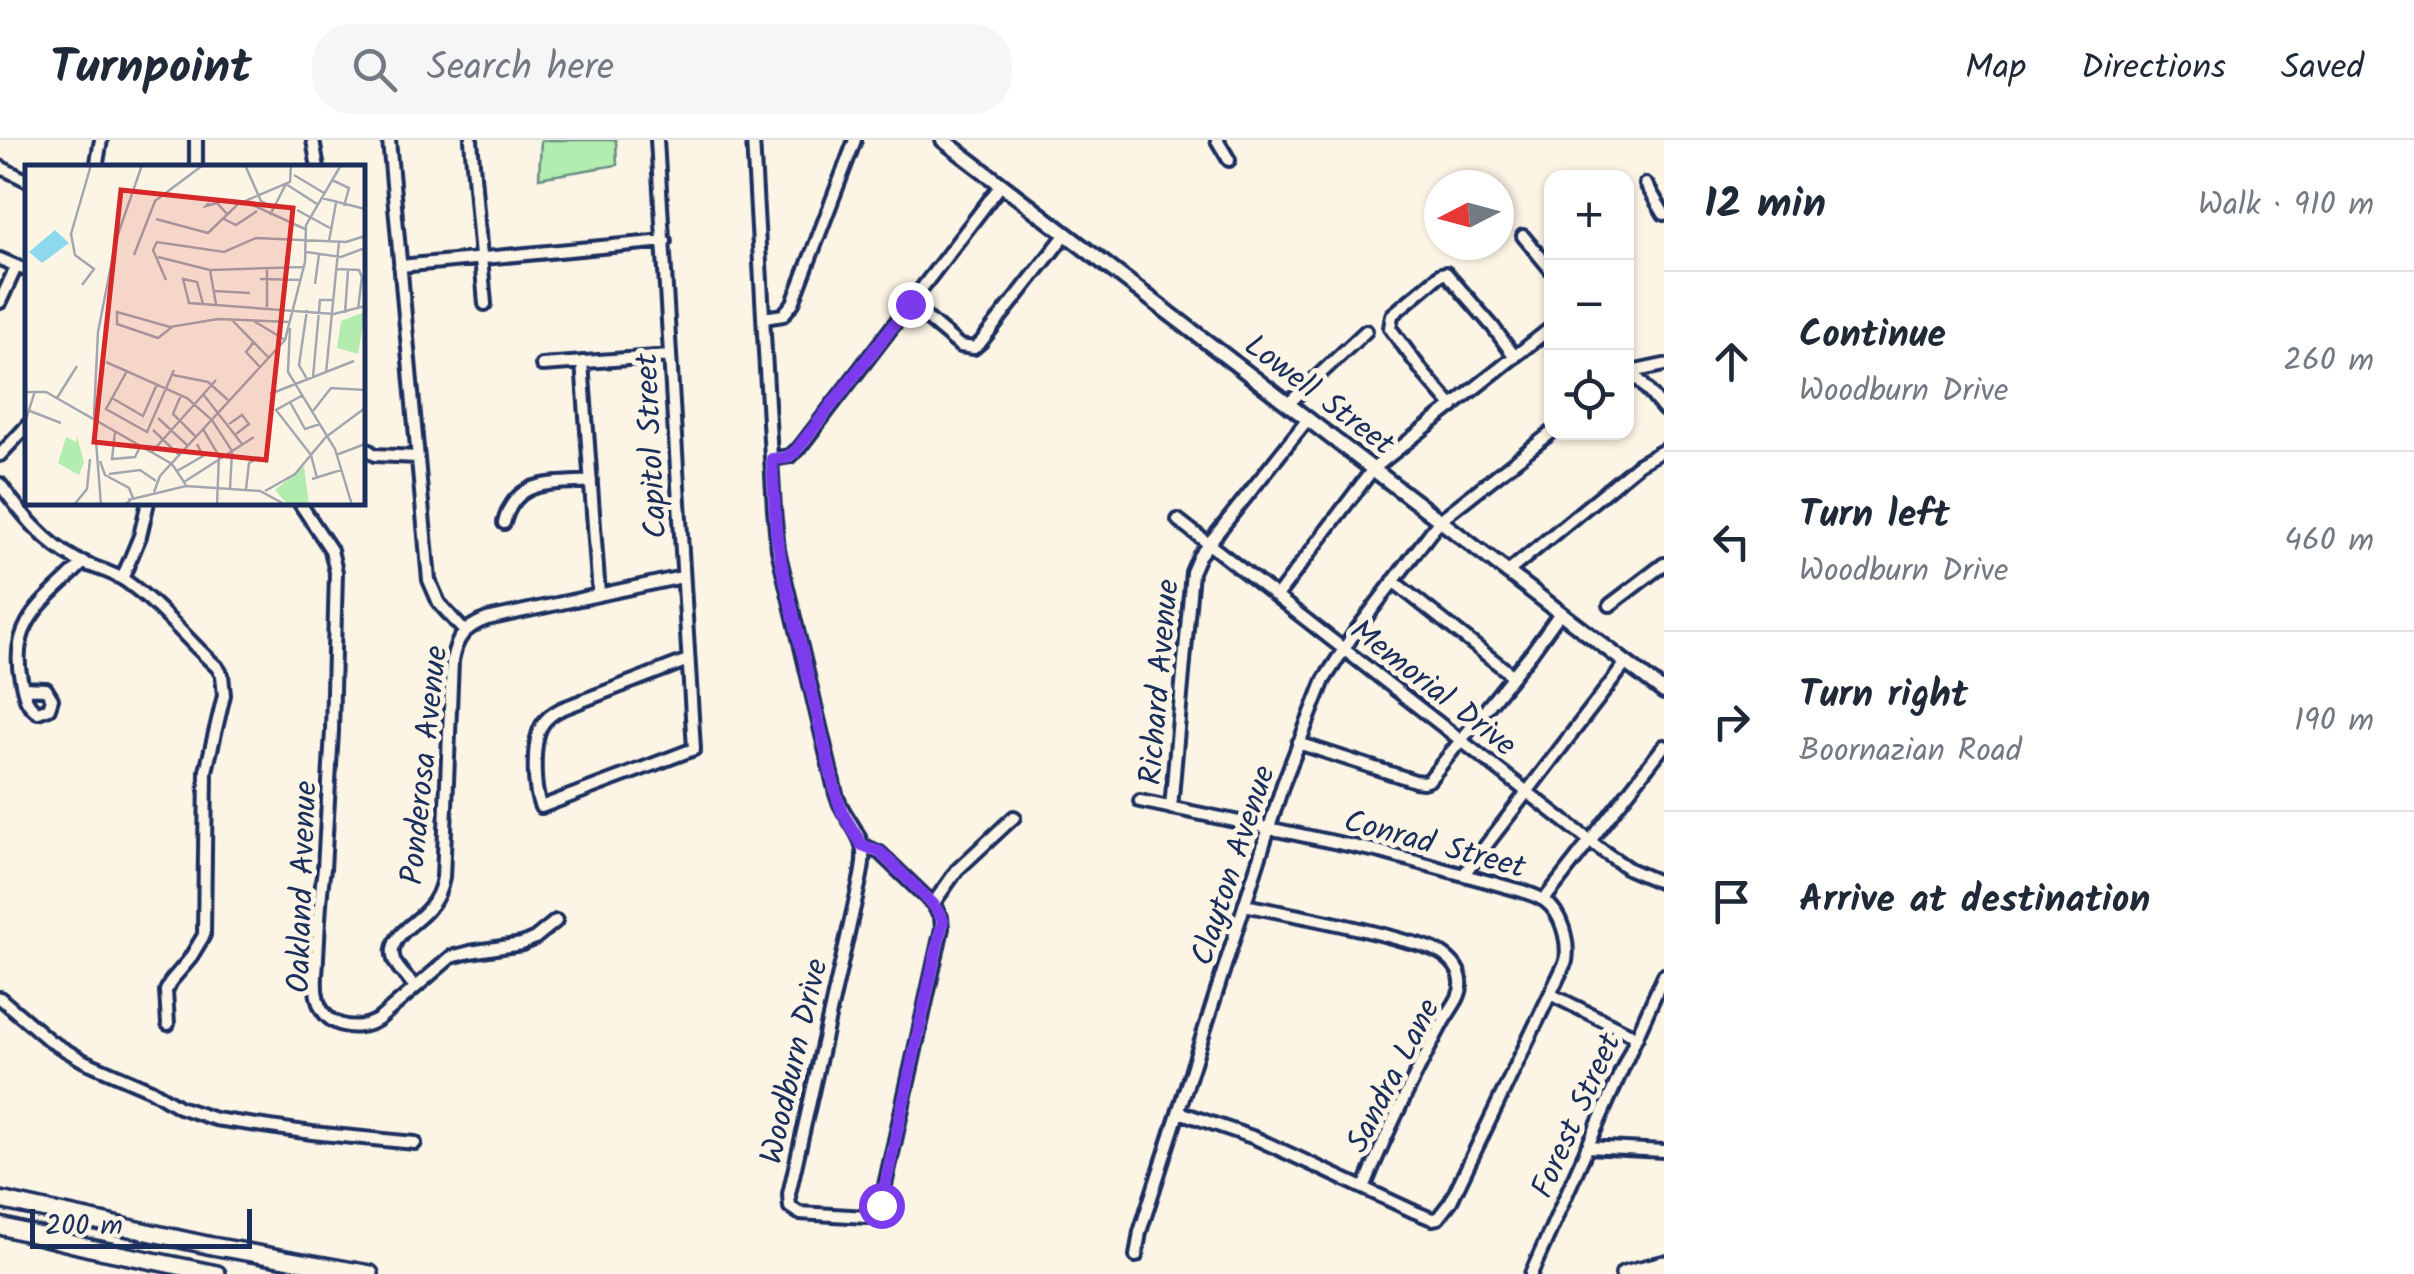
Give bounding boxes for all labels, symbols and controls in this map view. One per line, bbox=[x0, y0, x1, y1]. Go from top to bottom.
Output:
search box bbox=[312, 24, 1012, 114]
text: Turnpoint bbox=[50, 31, 252, 107]
text: Search here bbox=[427, 39, 614, 99]
text: Map bbox=[1965, 41, 2026, 97]
text: Directions bbox=[2081, 41, 2226, 97]
text: Saved bbox=[2281, 41, 2364, 97]
icon: search bbox=[347, 42, 402, 97]
inset map bbox=[25, 165, 365, 505]
north arrow bbox=[1424, 170, 1514, 260]
map controls bbox=[1544, 170, 1634, 440]
button: + bbox=[1544, 170, 1634, 260]
text: 12 min bbox=[1704, 172, 1826, 239]
text: Walk · 910 m bbox=[2198, 180, 2374, 231]
button: − bbox=[1544, 260, 1634, 350]
route end bbox=[888, 282, 934, 328]
text: Continue bbox=[1799, 306, 1946, 366]
street label: Lowell Street bbox=[1232, 322, 1405, 470]
icon: ahead bbox=[1704, 334, 1759, 389]
text: 260 m bbox=[2283, 336, 2374, 387]
button: locate bbox=[1544, 350, 1634, 440]
street label: Capitol Street bbox=[622, 351, 683, 540]
text: Woodburn Drive bbox=[1799, 366, 2008, 417]
text: Turn left bbox=[1799, 486, 1950, 546]
icon: left bbox=[1704, 514, 1759, 569]
text: 460 m bbox=[2284, 516, 2374, 567]
text: Woodburn Drive bbox=[1799, 546, 2008, 597]
street label: Richard Avenue bbox=[1126, 577, 1195, 787]
street label: Memorial Drive bbox=[1338, 607, 1527, 771]
street label: Ponderosa Avenue bbox=[388, 643, 463, 887]
text: Turn right bbox=[1799, 666, 1968, 726]
icon: right bbox=[1704, 694, 1759, 749]
text: 190 m bbox=[2294, 696, 2374, 747]
text: Boornazian Road bbox=[1799, 726, 2022, 777]
street label: Clayton Avenue bbox=[1178, 759, 1291, 973]
street label: Oakland Avenue bbox=[274, 780, 333, 994]
street label: Conrad Street bbox=[1338, 797, 1532, 894]
text: Arrive at destination bbox=[1799, 871, 2150, 931]
icon: arrive bbox=[1704, 874, 1759, 929]
street label: Woodburn Drive bbox=[747, 954, 844, 1169]
street label: Sandra Lane bbox=[1334, 990, 1455, 1162]
street label: Forest Street bbox=[1518, 1025, 1637, 1207]
route start bbox=[859, 1183, 905, 1229]
scale bar bbox=[30, 1204, 252, 1248]
text: 200 m bbox=[45, 1204, 123, 1249]

